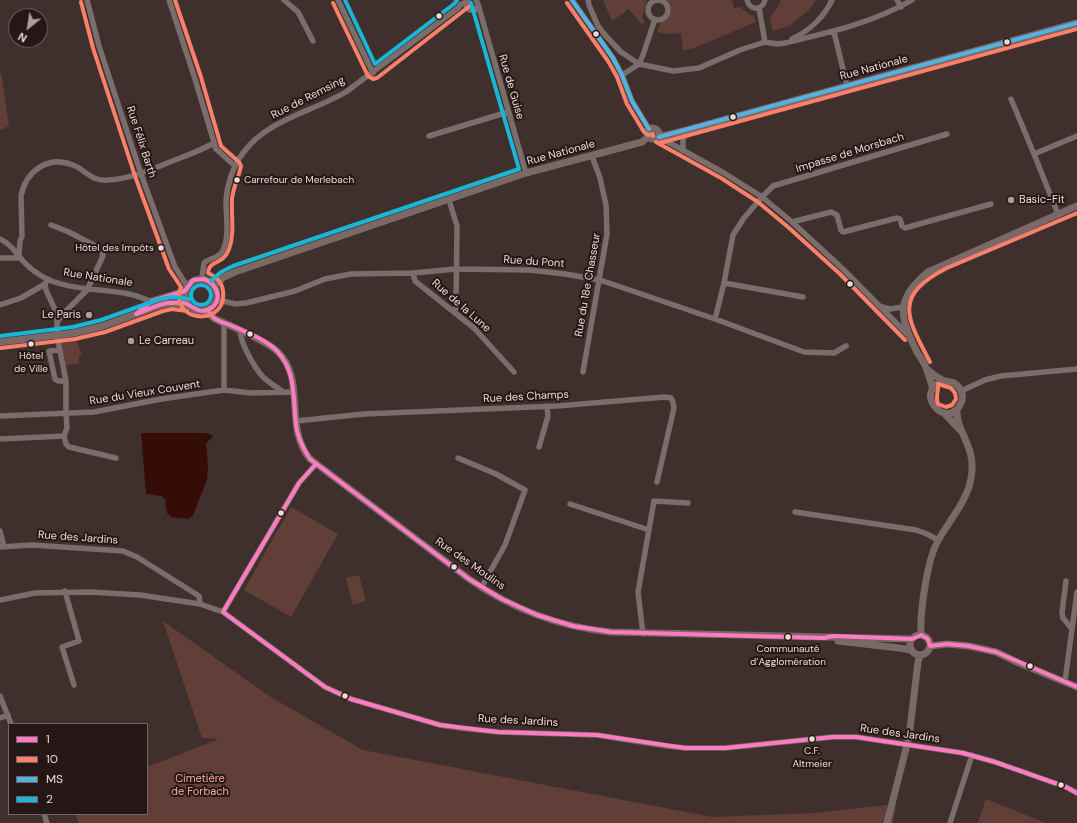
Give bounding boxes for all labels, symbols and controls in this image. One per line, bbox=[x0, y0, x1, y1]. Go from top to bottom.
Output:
north arrow bbox=[8, 8, 48, 48]
unlabelled marker bbox=[434, 11, 444, 21]
text: N bbox=[16, 29, 29, 46]
unlabelled marker bbox=[591, 29, 601, 39]
unlabelled marker bbox=[1002, 37, 1012, 47]
street label: Rue de Guise bbox=[495, 53, 527, 121]
street label: Rue Nationale bbox=[839, 53, 909, 83]
street label: Rue de Remsing bbox=[269, 74, 347, 122]
street label: Rue Félix Barth bbox=[123, 104, 159, 180]
unlabelled marker bbox=[728, 112, 738, 122]
street label: Impasse de Morsbach bbox=[794, 130, 906, 176]
street label: Rue Nationale bbox=[526, 138, 596, 168]
place label: Carrefour de Merlebach bbox=[244, 174, 354, 186]
marker: Carrefour de Merlebach bbox=[232, 175, 242, 185]
place label: Basic-Fit bbox=[1019, 193, 1065, 207]
marker: Basic-Fit bbox=[1006, 195, 1016, 205]
street label: Rue du 18e Chasseur bbox=[572, 232, 604, 338]
place label: Hôtel des Impôts bbox=[75, 242, 154, 254]
marker: Hôtel des Impôts bbox=[156, 243, 166, 253]
street label: Rue du Pont bbox=[503, 253, 565, 271]
street label: Rue Nationale bbox=[62, 266, 134, 290]
street label: Rue de la Lune bbox=[429, 277, 493, 335]
unlabelled marker bbox=[845, 279, 855, 289]
place label: Le Paris bbox=[42, 308, 81, 322]
marker: Le Paris bbox=[84, 310, 94, 320]
unlabelled marker bbox=[245, 329, 255, 339]
place label: Le Carreau bbox=[139, 334, 194, 348]
marker: Le Carreau bbox=[126, 336, 136, 346]
marker: Hôtel de Ville bbox=[26, 339, 36, 349]
place label: Hôtel de Ville bbox=[14, 350, 48, 374]
street label: Rue du Vieux Couvent bbox=[89, 378, 201, 408]
street label: Rue des Champs bbox=[483, 388, 569, 406]
unlabelled marker bbox=[276, 508, 286, 518]
street label: Rue des Jardins bbox=[37, 529, 119, 547]
street label: Rue des Moulins bbox=[432, 535, 508, 593]
unlabelled marker bbox=[449, 562, 459, 572]
marker: Communauté d’Agglomération bbox=[783, 632, 793, 642]
place label: Communauté d’Agglomération bbox=[750, 643, 826, 666]
unlabelled marker bbox=[1025, 661, 1035, 671]
unlabelled marker bbox=[340, 691, 350, 701]
street label: Rue des Jardins bbox=[478, 712, 558, 730]
street label: Rue des Jardins bbox=[859, 722, 941, 746]
legend bbox=[8, 723, 148, 815]
text: 1 bbox=[46, 731, 50, 747]
marker: C.F. Altmeier bbox=[807, 734, 817, 744]
place label: C.F. Altmeier bbox=[792, 745, 832, 768]
text: 10 bbox=[46, 751, 58, 767]
text: MS bbox=[46, 771, 63, 787]
park label: Cimetière de Forbach bbox=[171, 772, 229, 798]
unlabelled marker bbox=[1056, 780, 1066, 790]
text: 2 bbox=[46, 791, 53, 807]

